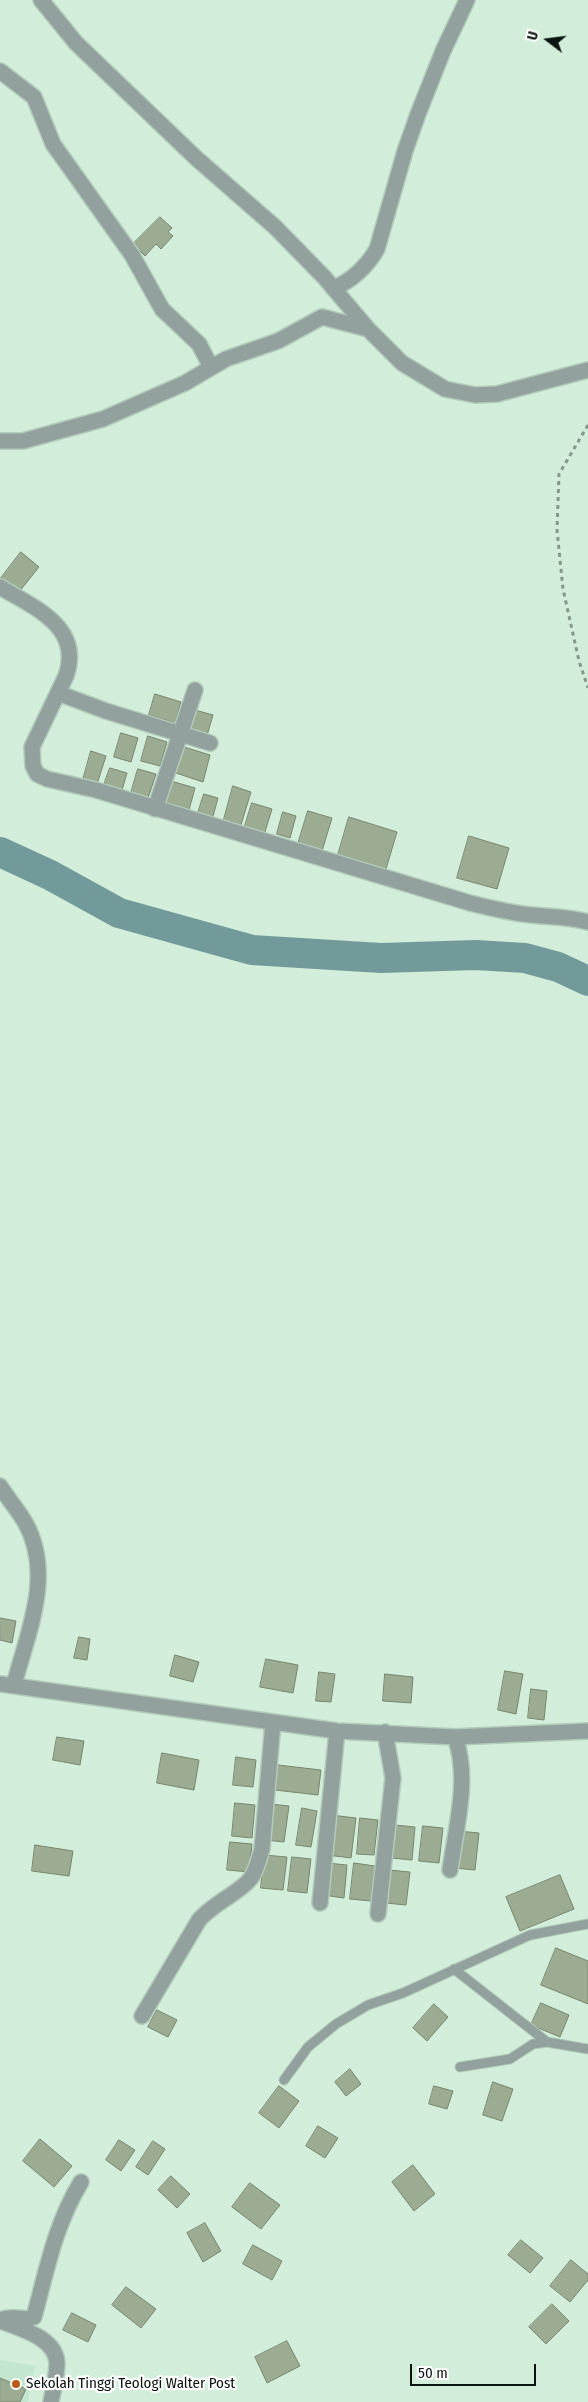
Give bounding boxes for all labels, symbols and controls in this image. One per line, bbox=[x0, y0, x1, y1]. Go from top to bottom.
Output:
north arrow bbox=[523, 15, 573, 65]
text: U bbox=[524, 30, 542, 42]
scale bar bbox=[413, 2354, 539, 2386]
text: 50 m bbox=[418, 2364, 448, 2382]
place label: Sekolah Tinggi Teologi Walter Post bbox=[26, 2375, 235, 2393]
marker: Sekolah Tinggi Teologi Walter Post bbox=[10, 2378, 22, 2390]

